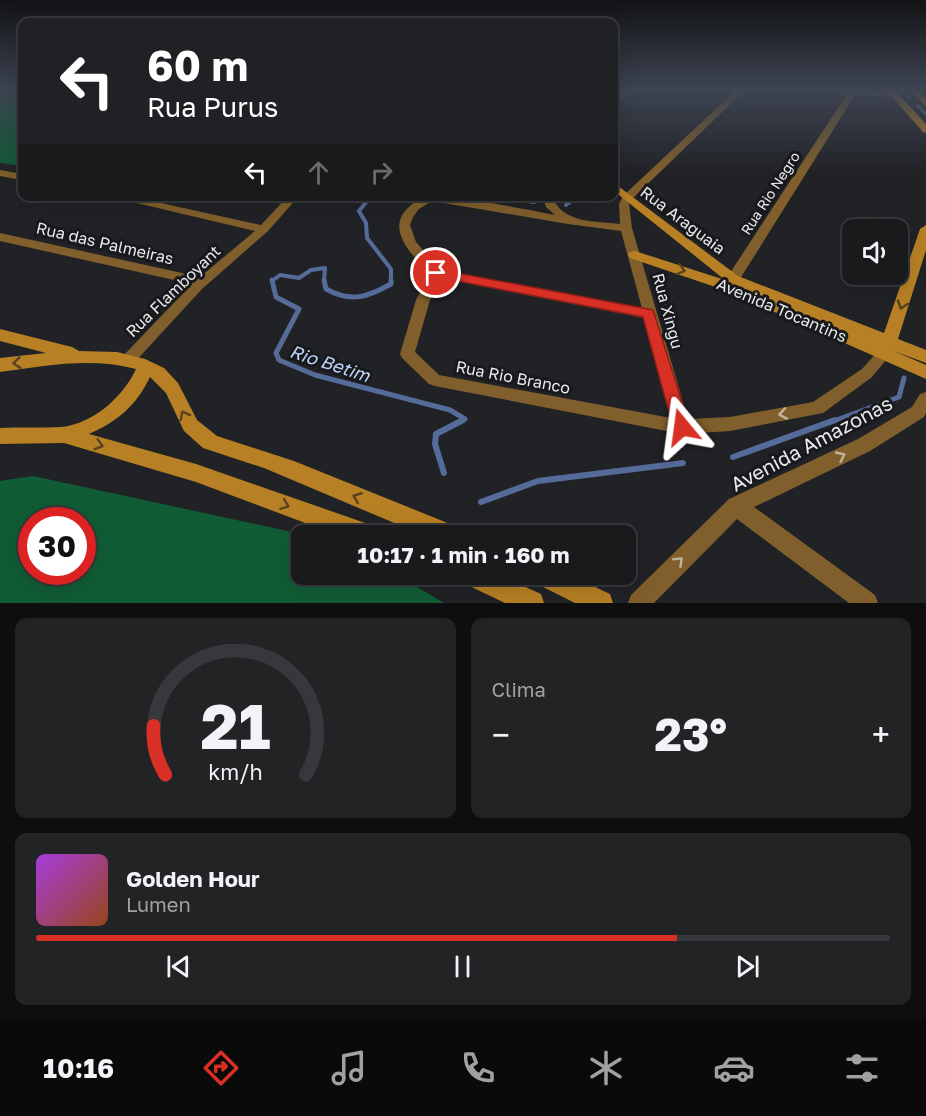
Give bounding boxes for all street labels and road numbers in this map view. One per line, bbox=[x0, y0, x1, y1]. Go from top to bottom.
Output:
street label: Rua Rio Negro bbox=[737, 148, 803, 238]
street label: Rua Araguaia bbox=[637, 182, 729, 258]
street label: Rua das Palmeiras bbox=[34, 217, 176, 269]
street label: Rua Flamboyant bbox=[122, 241, 224, 341]
street label: Rua Xingu bbox=[648, 271, 688, 351]
street label: Avenida Tocantins bbox=[714, 274, 850, 346]
street label: Rua Rio Branco bbox=[454, 356, 572, 398]
street label: Avenida Amazonas bbox=[726, 390, 896, 496]

